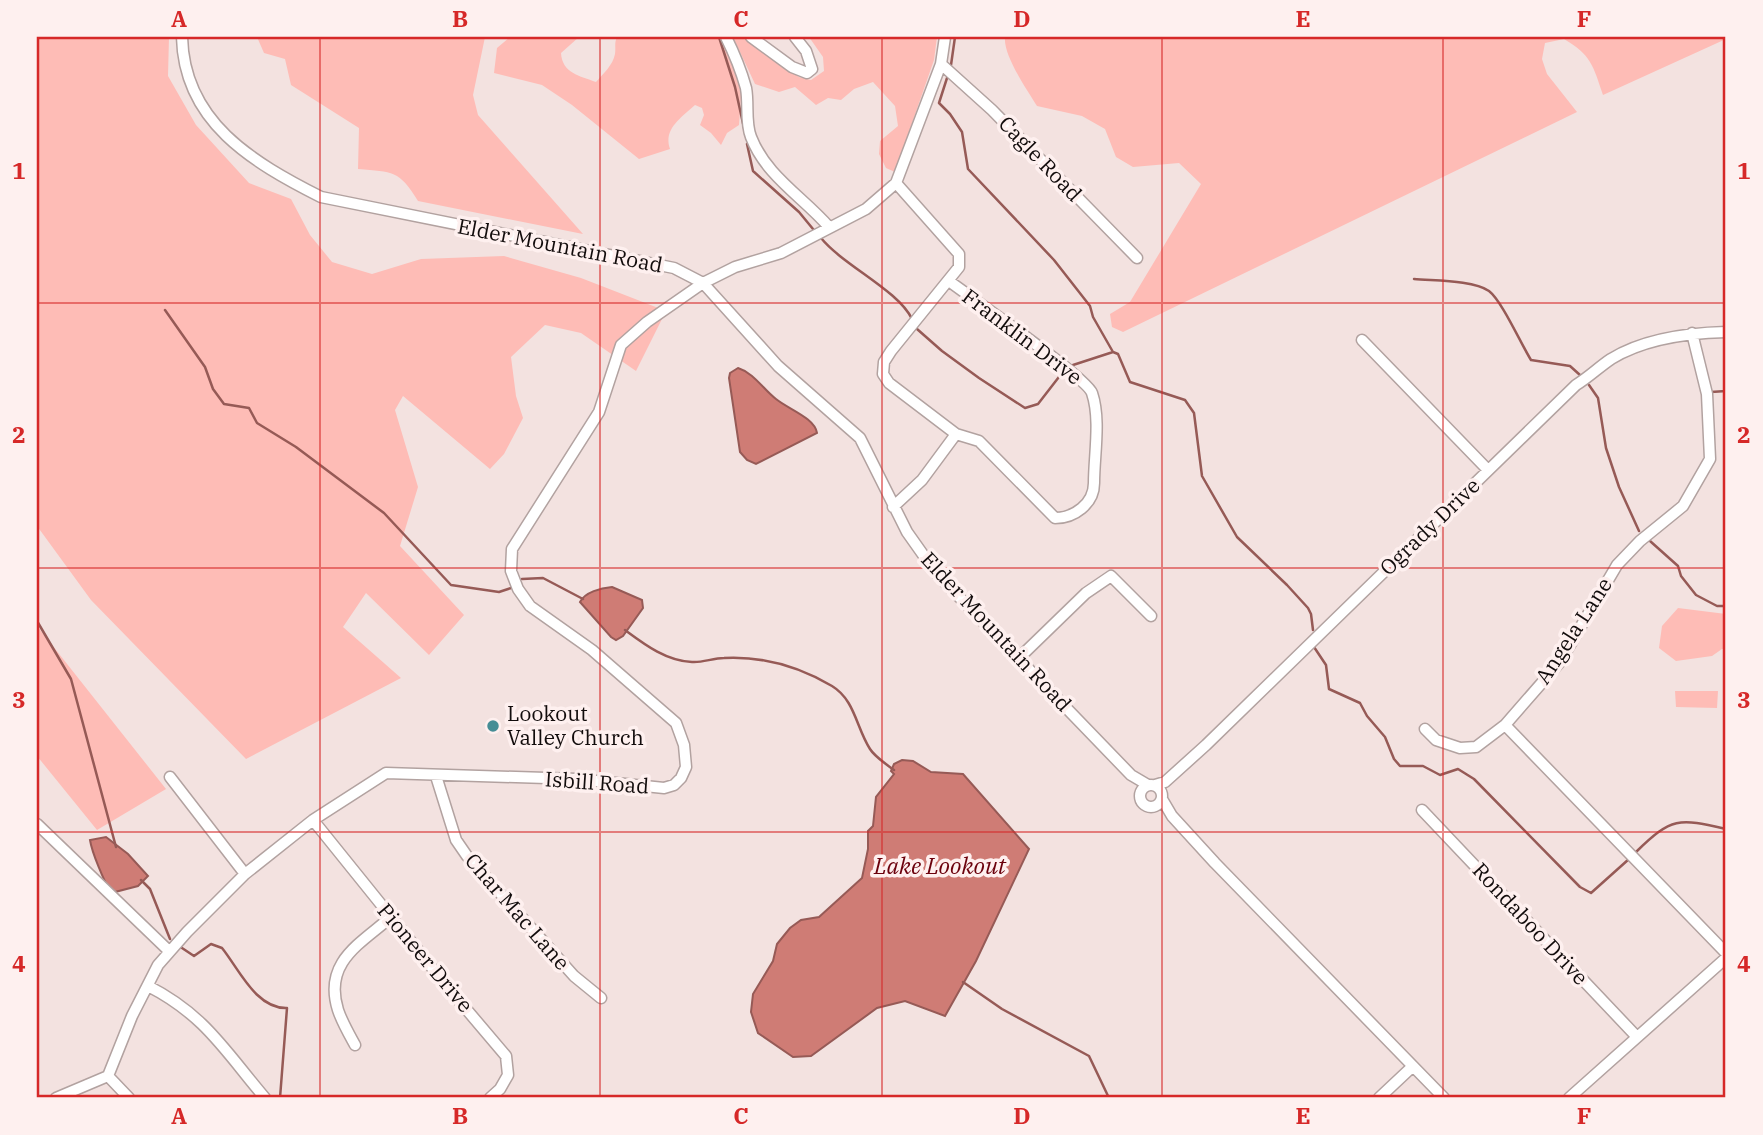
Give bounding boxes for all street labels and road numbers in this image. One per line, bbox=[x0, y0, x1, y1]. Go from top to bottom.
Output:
street label: Cagle Road bbox=[993, 109, 1089, 207]
street label: Elder Mountain Road bbox=[455, 211, 665, 279]
street label: Franklin Drive bbox=[957, 282, 1088, 391]
street label: Ogrady Drive bbox=[1373, 471, 1485, 581]
street label: Elder Mountain Road bbox=[915, 546, 1078, 717]
street label: Angela Lane bbox=[1528, 572, 1618, 689]
street label: Isbill Road bbox=[544, 764, 650, 800]
street label: Char Mac Lane bbox=[459, 847, 576, 976]
street label: Rondaboo Drive bbox=[1467, 856, 1595, 991]
street label: Pioneer Drive bbox=[372, 897, 480, 1018]

